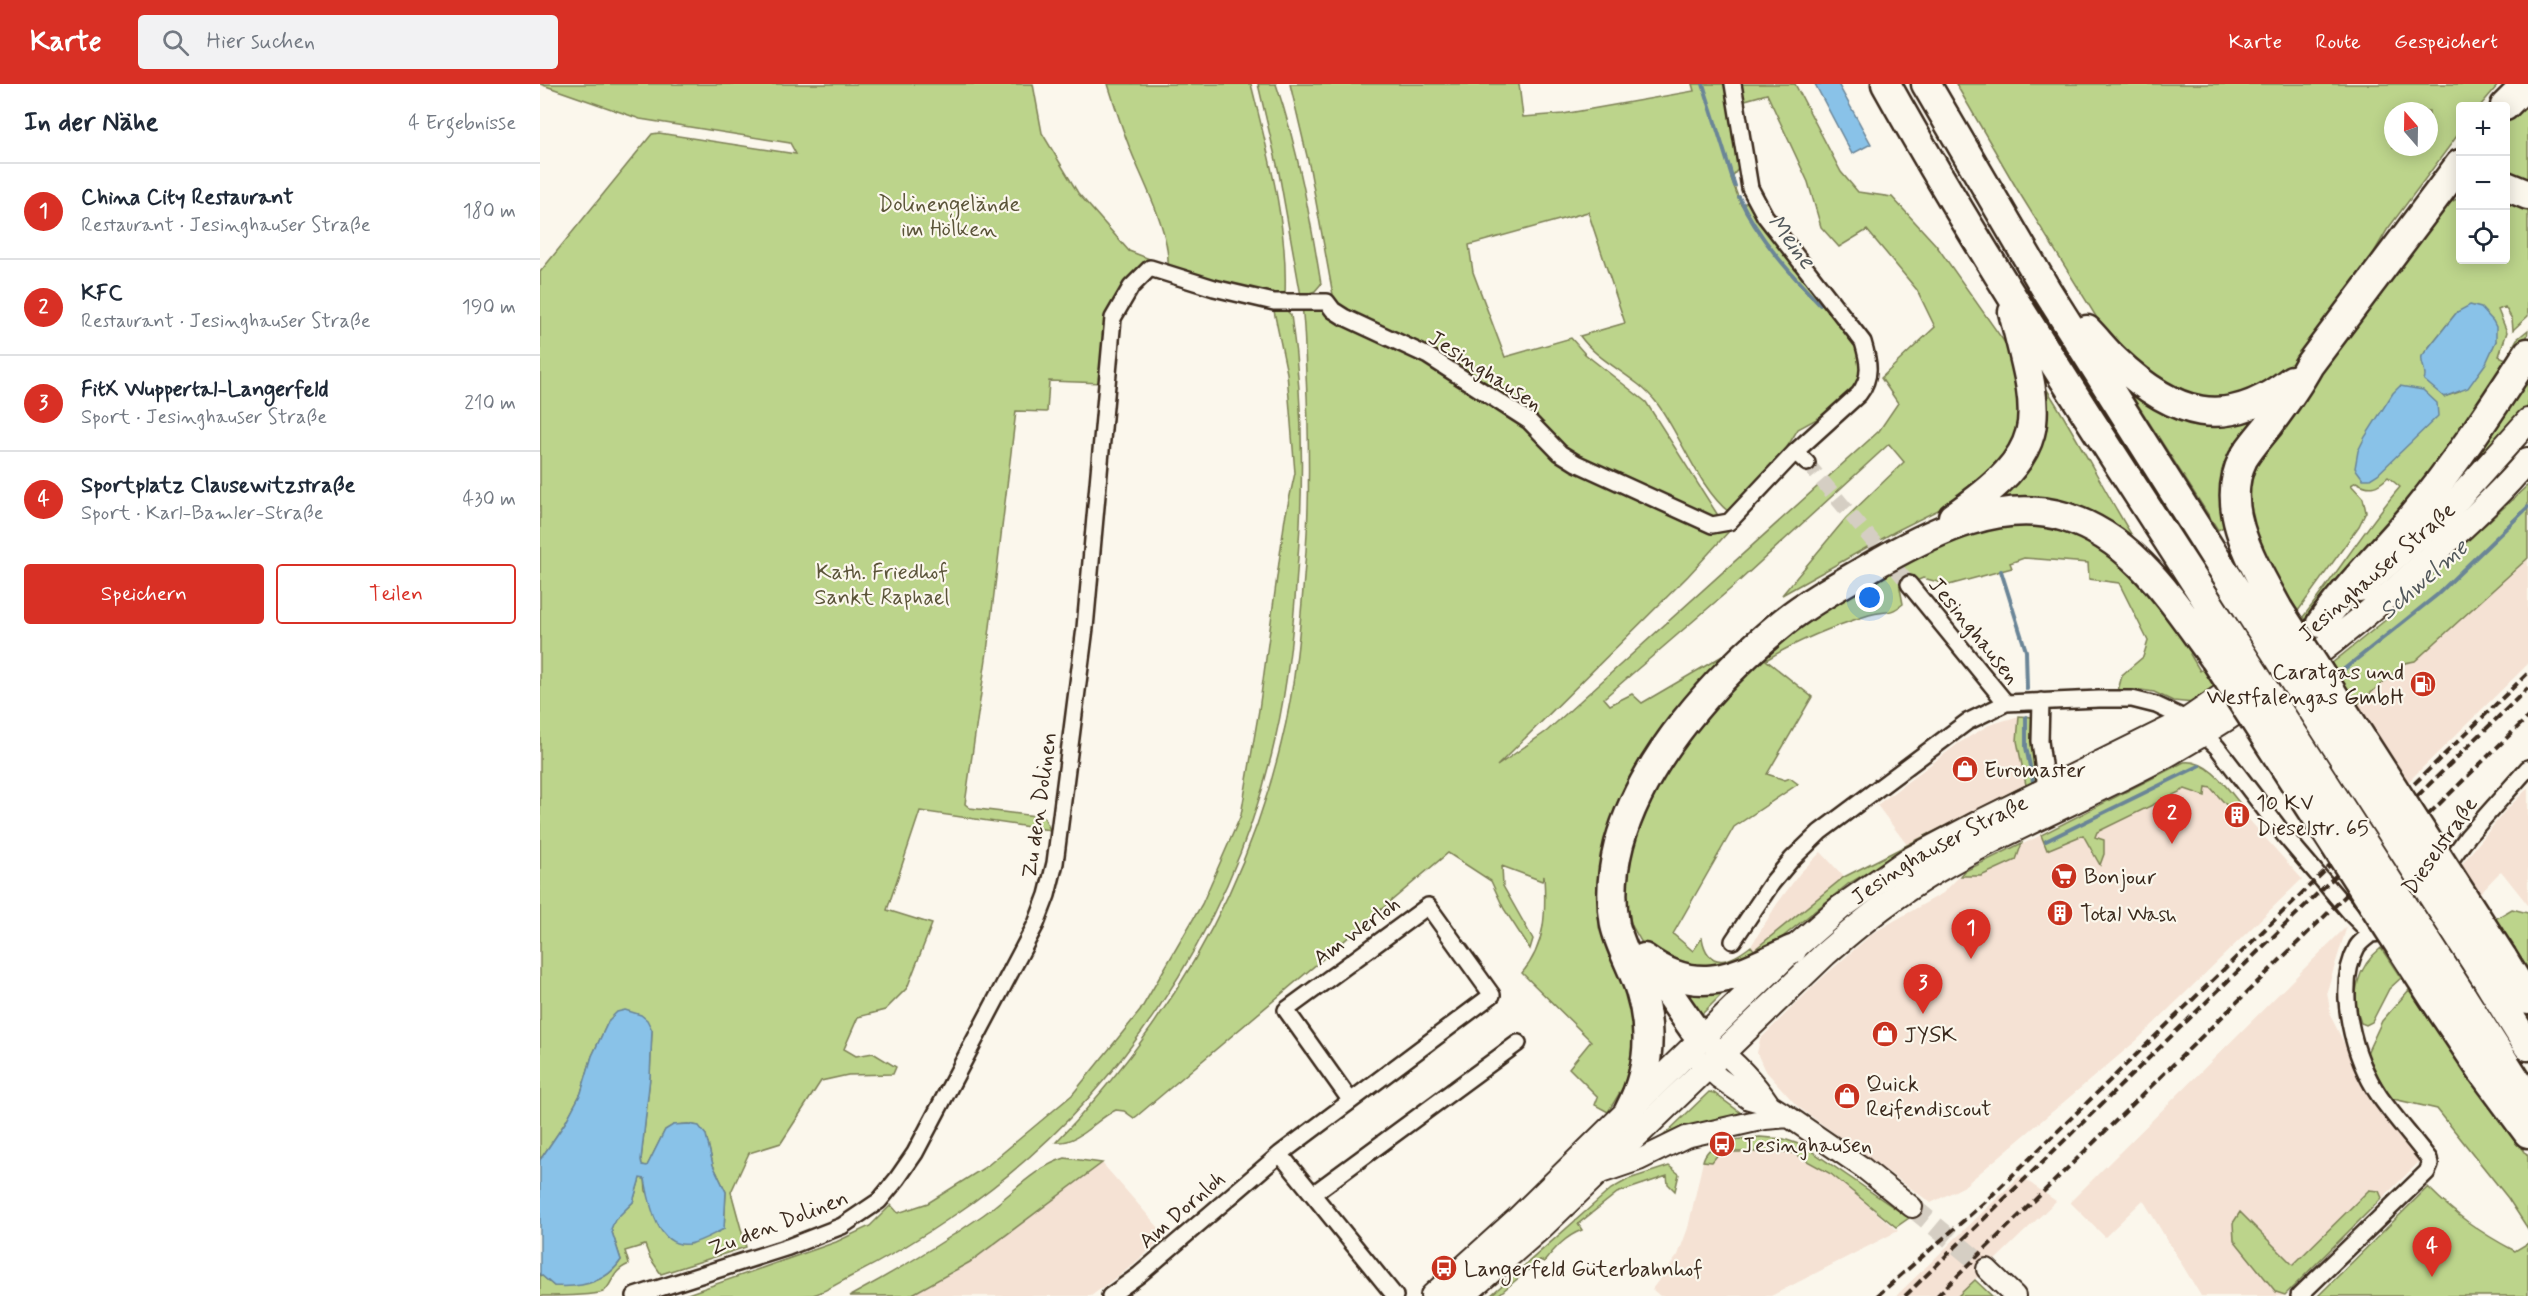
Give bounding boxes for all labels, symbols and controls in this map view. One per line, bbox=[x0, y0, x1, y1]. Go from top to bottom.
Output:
search box bbox=[138, 15, 558, 69]
text: Karte bbox=[30, 24, 102, 61]
icon: search bbox=[159, 26, 192, 59]
text: Hier suchen bbox=[207, 28, 315, 56]
text: Karte bbox=[2229, 28, 2282, 56]
text: Route bbox=[2315, 28, 2361, 56]
text: Gespeichert bbox=[2394, 28, 2498, 56]
north arrow bbox=[2384, 102, 2438, 156]
map controls bbox=[2456, 102, 2510, 264]
button: + bbox=[2456, 102, 2510, 156]
text: In der Nähe bbox=[24, 106, 158, 140]
text: 4 Ergebnisse bbox=[408, 110, 516, 137]
button: − bbox=[2456, 156, 2510, 210]
text: China City Restaurant bbox=[81, 184, 294, 212]
park label: Dolinengelände im Hölken bbox=[878, 191, 1020, 244]
text: 1 bbox=[39, 198, 48, 225]
text: 180 m bbox=[463, 198, 516, 225]
water label: Meine bbox=[1760, 208, 1823, 277]
button: locate bbox=[2456, 210, 2510, 264]
text: Restaurant · Jesinghauser Straße bbox=[81, 212, 371, 239]
text: KFC bbox=[81, 280, 123, 308]
text: 2 bbox=[39, 294, 48, 321]
text: 190 m bbox=[462, 294, 516, 321]
text: Restaurant · Jesinghauser Straße bbox=[81, 308, 371, 335]
street label: Jesinghausen bbox=[1422, 325, 1547, 420]
text: FitX Wuppertal-Langerfeld bbox=[81, 376, 329, 404]
text: 3 bbox=[39, 390, 48, 417]
text: 210 m bbox=[464, 390, 516, 417]
text: Sport · Jesinghauser Straße bbox=[81, 404, 327, 431]
text: Sportplatz Clausewitzstraße bbox=[81, 472, 355, 500]
text: 4 bbox=[38, 486, 49, 513]
text: 430 m bbox=[463, 486, 516, 513]
street label: Jesinghauser Straße bbox=[2293, 496, 2462, 649]
text: Sport · Karl-Bamler-Straße bbox=[81, 500, 324, 527]
water label: Schwelme bbox=[2373, 532, 2476, 627]
park label: Kath. Friedhof Sankt Raphael bbox=[814, 559, 950, 612]
button: Speichern bbox=[24, 564, 264, 624]
button: Teilen bbox=[276, 564, 516, 624]
street label: Jesinghausen bbox=[1921, 572, 2025, 691]
your location bbox=[1855, 583, 1884, 612]
place label: Caratgas und Westfalengas GmbH bbox=[2206, 659, 2404, 713]
fuel station icon: Caratgas und Westfalengas GmbH bbox=[2408, 669, 2438, 699]
street label: Zu den Dolinen bbox=[1016, 730, 1064, 880]
shop icon: Euromaster bbox=[1950, 754, 1980, 784]
place label: Euromaster bbox=[1984, 757, 2086, 785]
street label: Jesinghauser Straße bbox=[1846, 789, 2033, 912]
place label: 10 KV Dieselstr. 65 bbox=[2256, 790, 2369, 843]
street label: Dieselstraße bbox=[2397, 792, 2485, 901]
pin: 2 bbox=[2152, 794, 2192, 844]
building icon: 10 KV Dieselstr. 65 bbox=[2222, 800, 2252, 830]
supermarket icon: Bonjour bbox=[2049, 861, 2079, 891]
place label: Bonjour bbox=[2084, 864, 2157, 892]
street label: Am Werloh bbox=[1308, 891, 1406, 973]
building icon: Total Wash bbox=[2045, 898, 2075, 928]
place label: Total Wash bbox=[2080, 901, 2177, 929]
pin: 1 bbox=[1952, 910, 1990, 959]
pin: 3 bbox=[1904, 964, 1942, 1014]
shop icon: JYSK bbox=[1870, 1019, 1900, 1049]
place label: JYSK bbox=[1904, 1022, 1957, 1050]
place label: Quick Reifendiscout bbox=[1866, 1071, 1991, 1124]
shop icon: Quick Reifendiscout bbox=[1832, 1081, 1862, 1111]
bus stop icon: Jesinghausen bbox=[1707, 1129, 1737, 1159]
place label: Jesinghausen bbox=[1742, 1132, 1872, 1161]
street label: Am Dornloh bbox=[1133, 1165, 1231, 1256]
street label: Zu den Dolinen bbox=[705, 1184, 853, 1263]
pin: 4 bbox=[2412, 1228, 2452, 1277]
bus stop icon: Langerfeld Güterbahnhof bbox=[1429, 1253, 1459, 1283]
place label: Langerfeld Güterbahnhof bbox=[1464, 1256, 1703, 1287]

